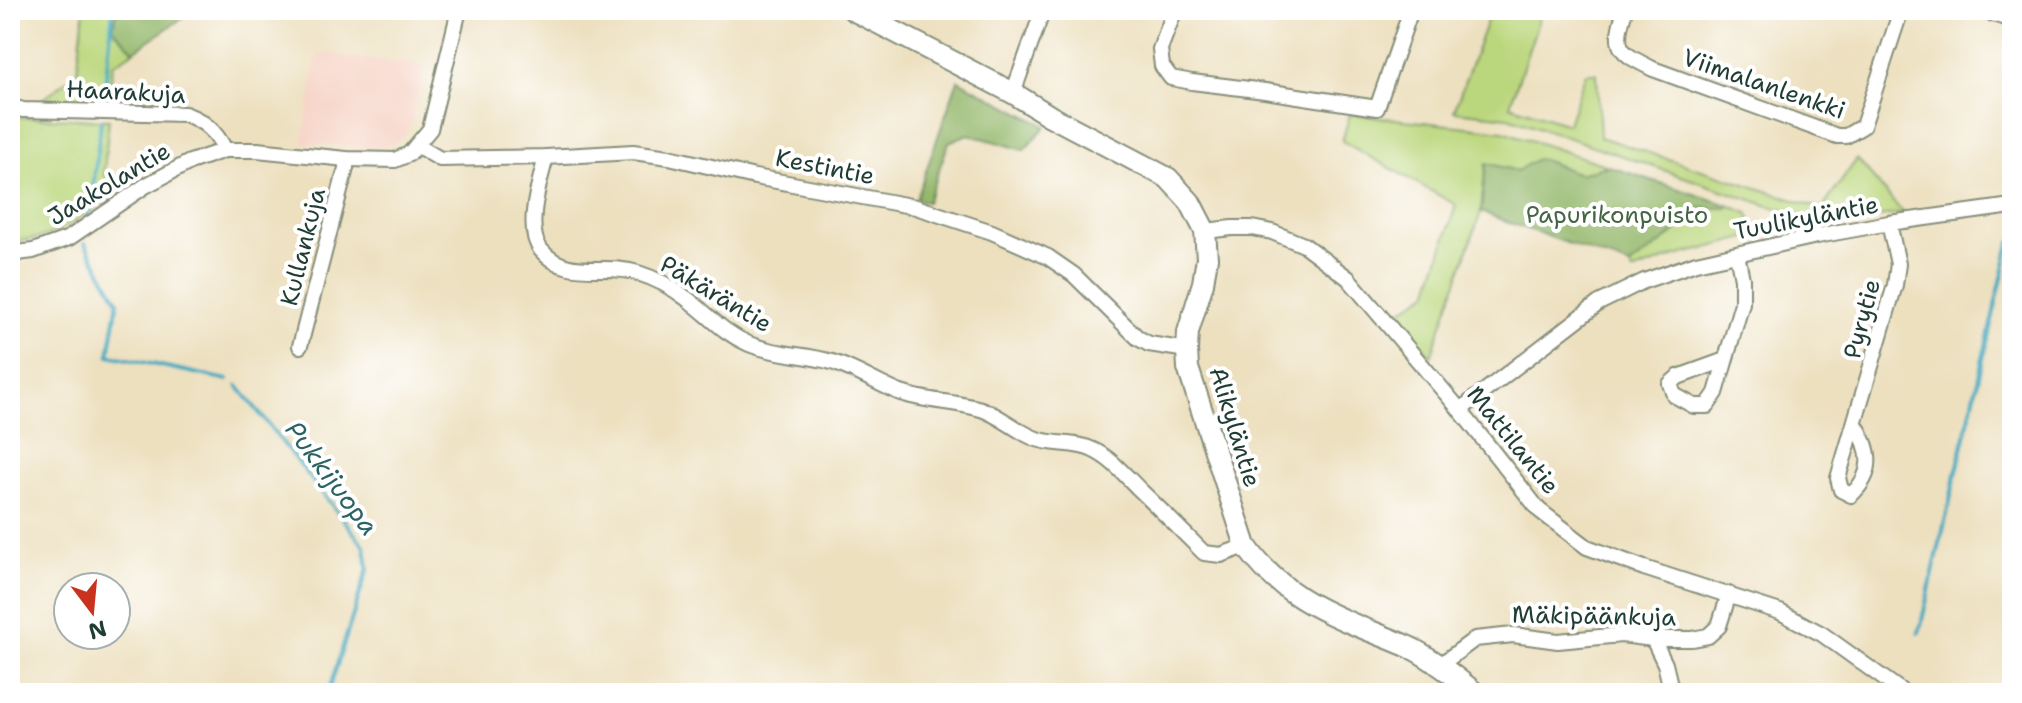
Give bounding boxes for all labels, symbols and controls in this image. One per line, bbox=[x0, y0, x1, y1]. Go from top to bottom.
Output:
street label: Viimalanlenkki bbox=[1678, 41, 1850, 127]
street label: Haarakuja bbox=[65, 73, 187, 111]
street label: Jaakolantie bbox=[42, 135, 176, 233]
street label: Kestintie bbox=[773, 142, 877, 192]
street label: Kullankuja bbox=[273, 185, 333, 309]
street label: Tuulikyläntie bbox=[1731, 188, 1881, 248]
park label: Papurikonpuisto bbox=[1526, 199, 1708, 231]
street label: Päkäräntie bbox=[654, 248, 778, 340]
street label: Pyrytie bbox=[1836, 276, 1888, 362]
street label: Alikyläntie bbox=[1202, 363, 1268, 491]
street label: Mattilantie bbox=[1459, 379, 1567, 501]
water label: Pukkijuopa bbox=[278, 413, 387, 542]
north arrow bbox=[52, 571, 132, 651]
street label: Mäkipäänkuja bbox=[1512, 599, 1676, 633]
text: N bbox=[85, 613, 110, 646]

